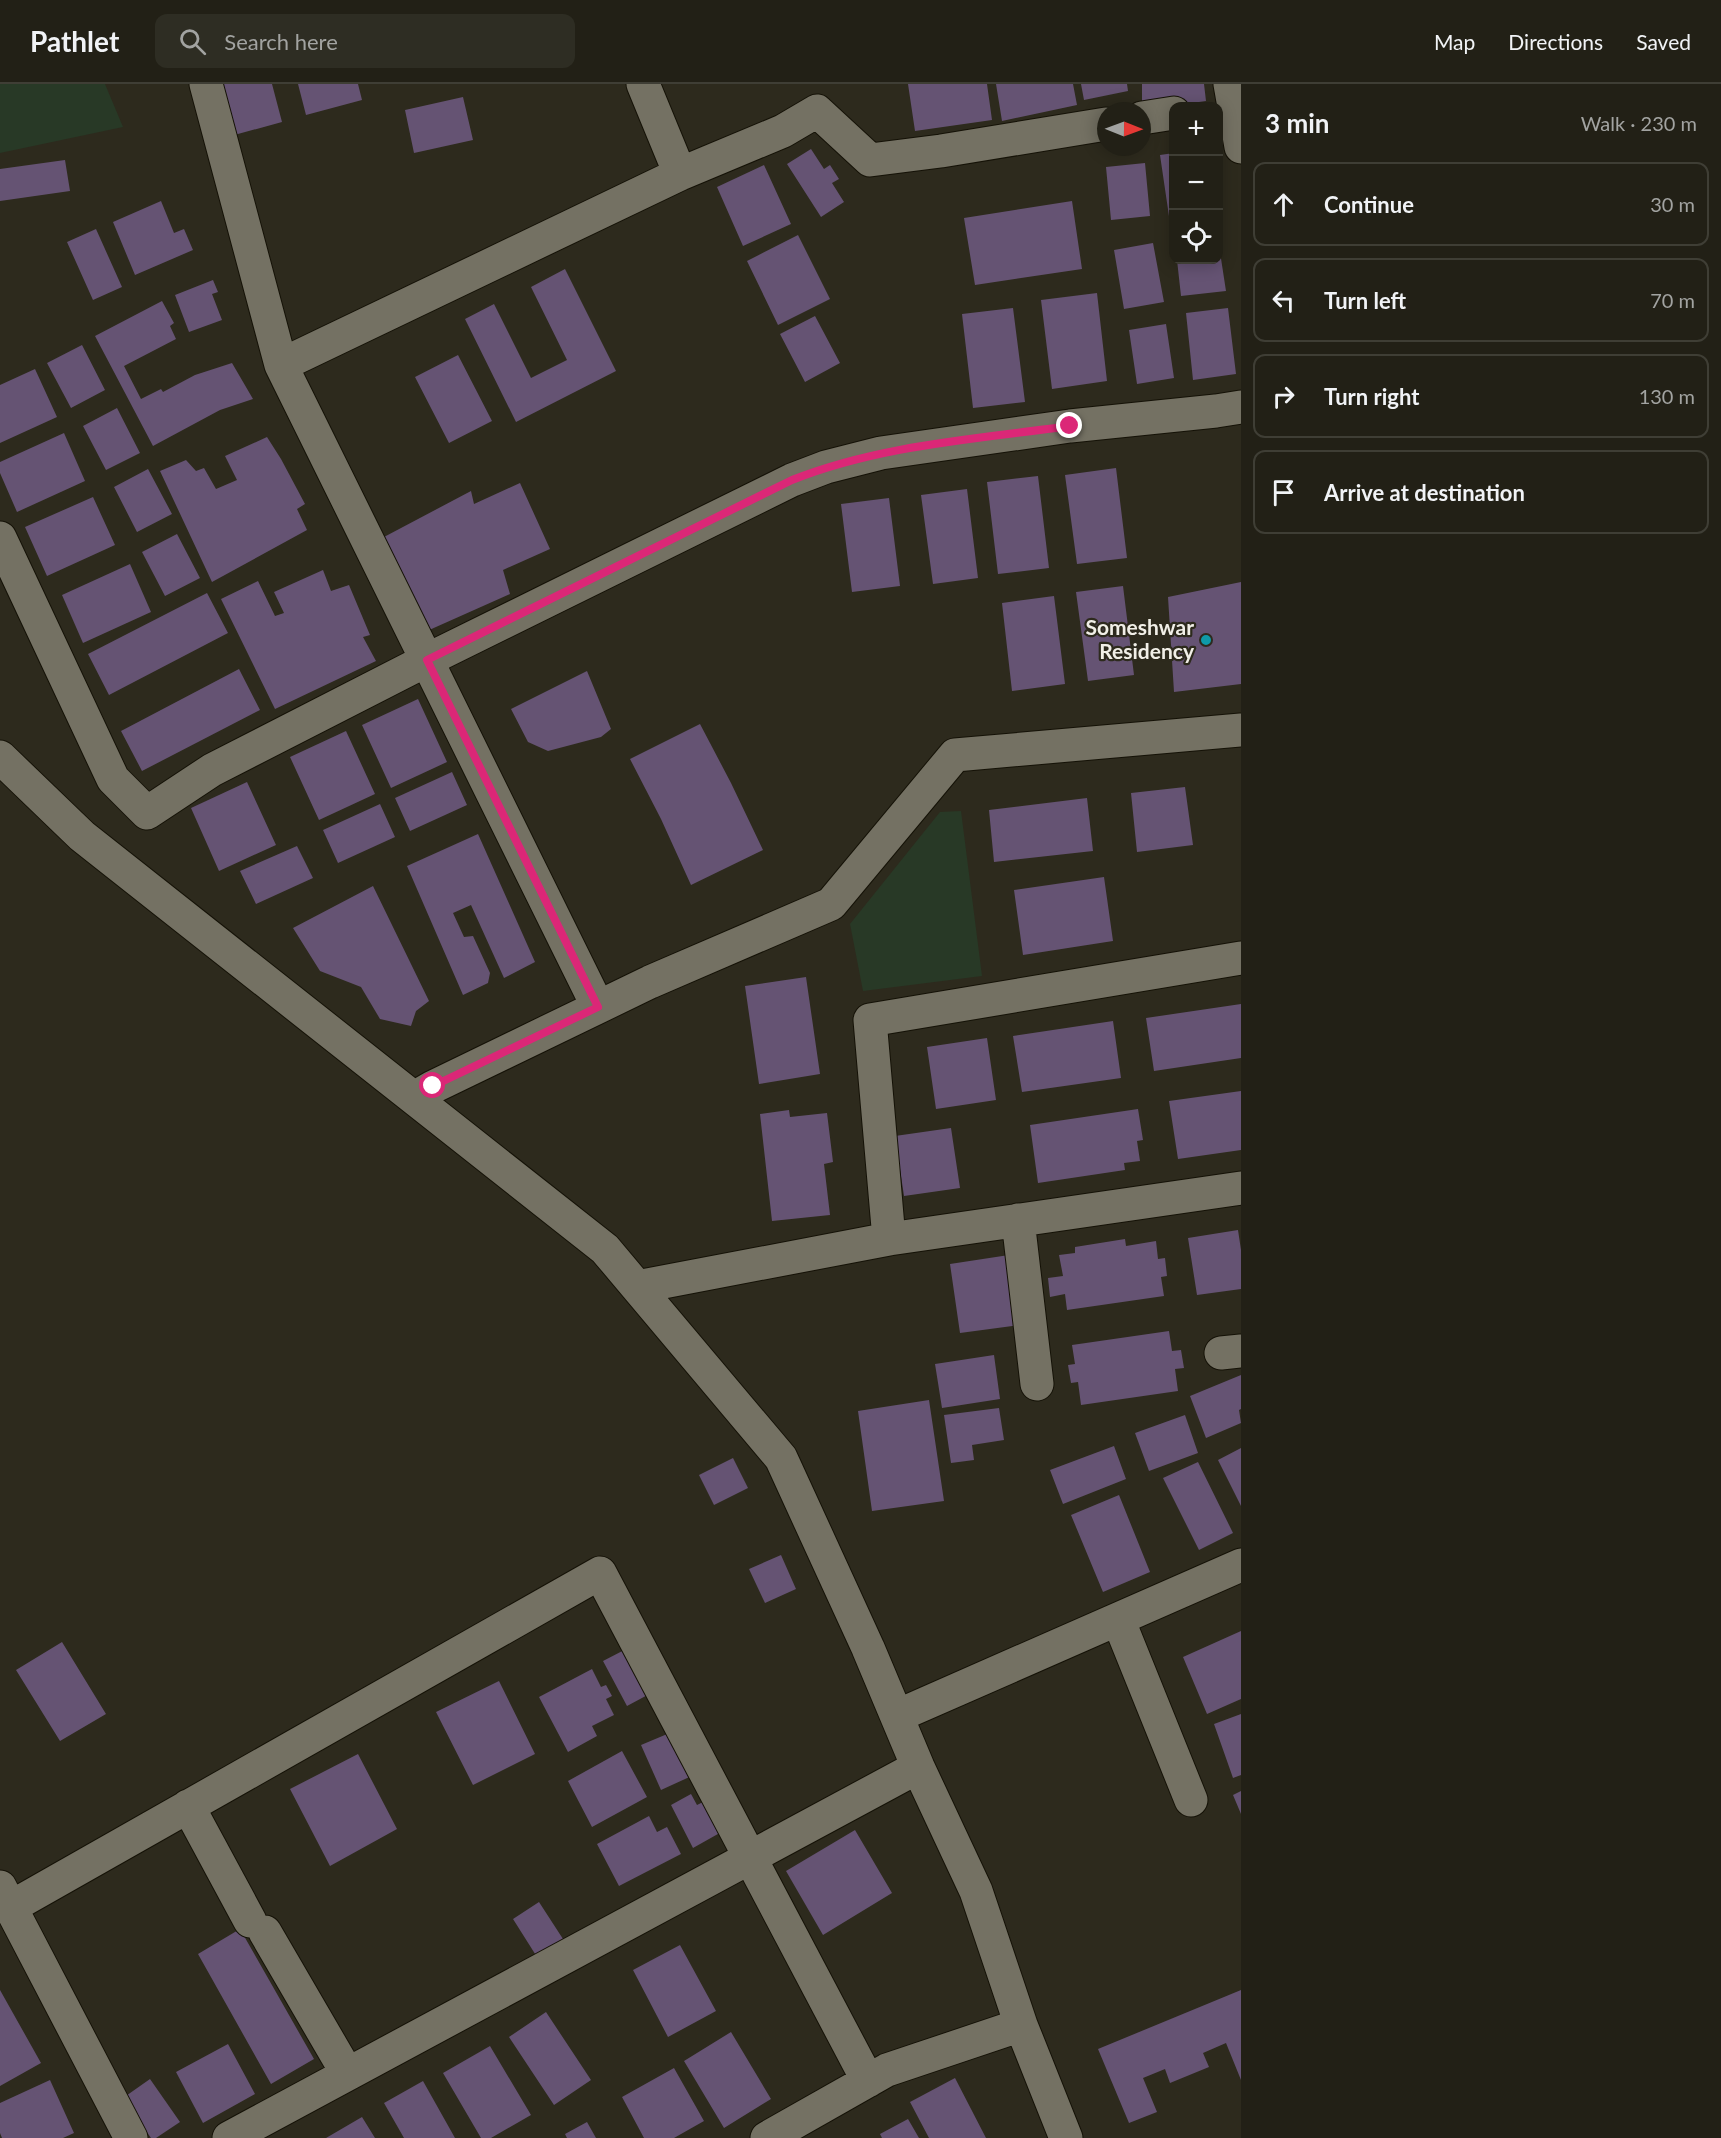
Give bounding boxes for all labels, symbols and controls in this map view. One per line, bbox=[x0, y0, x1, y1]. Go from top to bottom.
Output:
search box bbox=[155, 14, 575, 68]
text: Pathlet bbox=[30, 24, 119, 58]
icon: search bbox=[176, 25, 209, 58]
text: Search here bbox=[224, 28, 338, 55]
text: Map bbox=[1434, 29, 1475, 54]
text: Directions bbox=[1508, 29, 1603, 54]
text: Saved bbox=[1636, 29, 1691, 54]
north arrow bbox=[1097, 102, 1151, 156]
map controls bbox=[1169, 102, 1223, 264]
button: + bbox=[1169, 102, 1223, 156]
text: 3 min bbox=[1265, 107, 1329, 139]
text: Walk · 230 m bbox=[1581, 111, 1697, 135]
button: − bbox=[1169, 156, 1223, 210]
icon: ahead bbox=[1267, 188, 1300, 221]
text: Continue bbox=[1324, 191, 1414, 218]
text: 30 m bbox=[1650, 192, 1695, 216]
button: locate bbox=[1169, 210, 1223, 264]
icon: left bbox=[1267, 284, 1300, 317]
text: Turn left bbox=[1324, 287, 1406, 314]
text: 70 m bbox=[1650, 288, 1695, 312]
icon: right bbox=[1267, 380, 1300, 413]
text: Turn right bbox=[1324, 383, 1419, 410]
text: 130 m bbox=[1639, 384, 1695, 408]
route end bbox=[1056, 412, 1082, 438]
icon: arrive bbox=[1267, 476, 1300, 509]
text: Arrive at destination bbox=[1324, 479, 1525, 506]
place label: Someshwar Residency bbox=[1085, 614, 1195, 663]
marker: Someshwar Residency bbox=[1199, 633, 1213, 647]
route start bbox=[419, 1072, 445, 1098]

